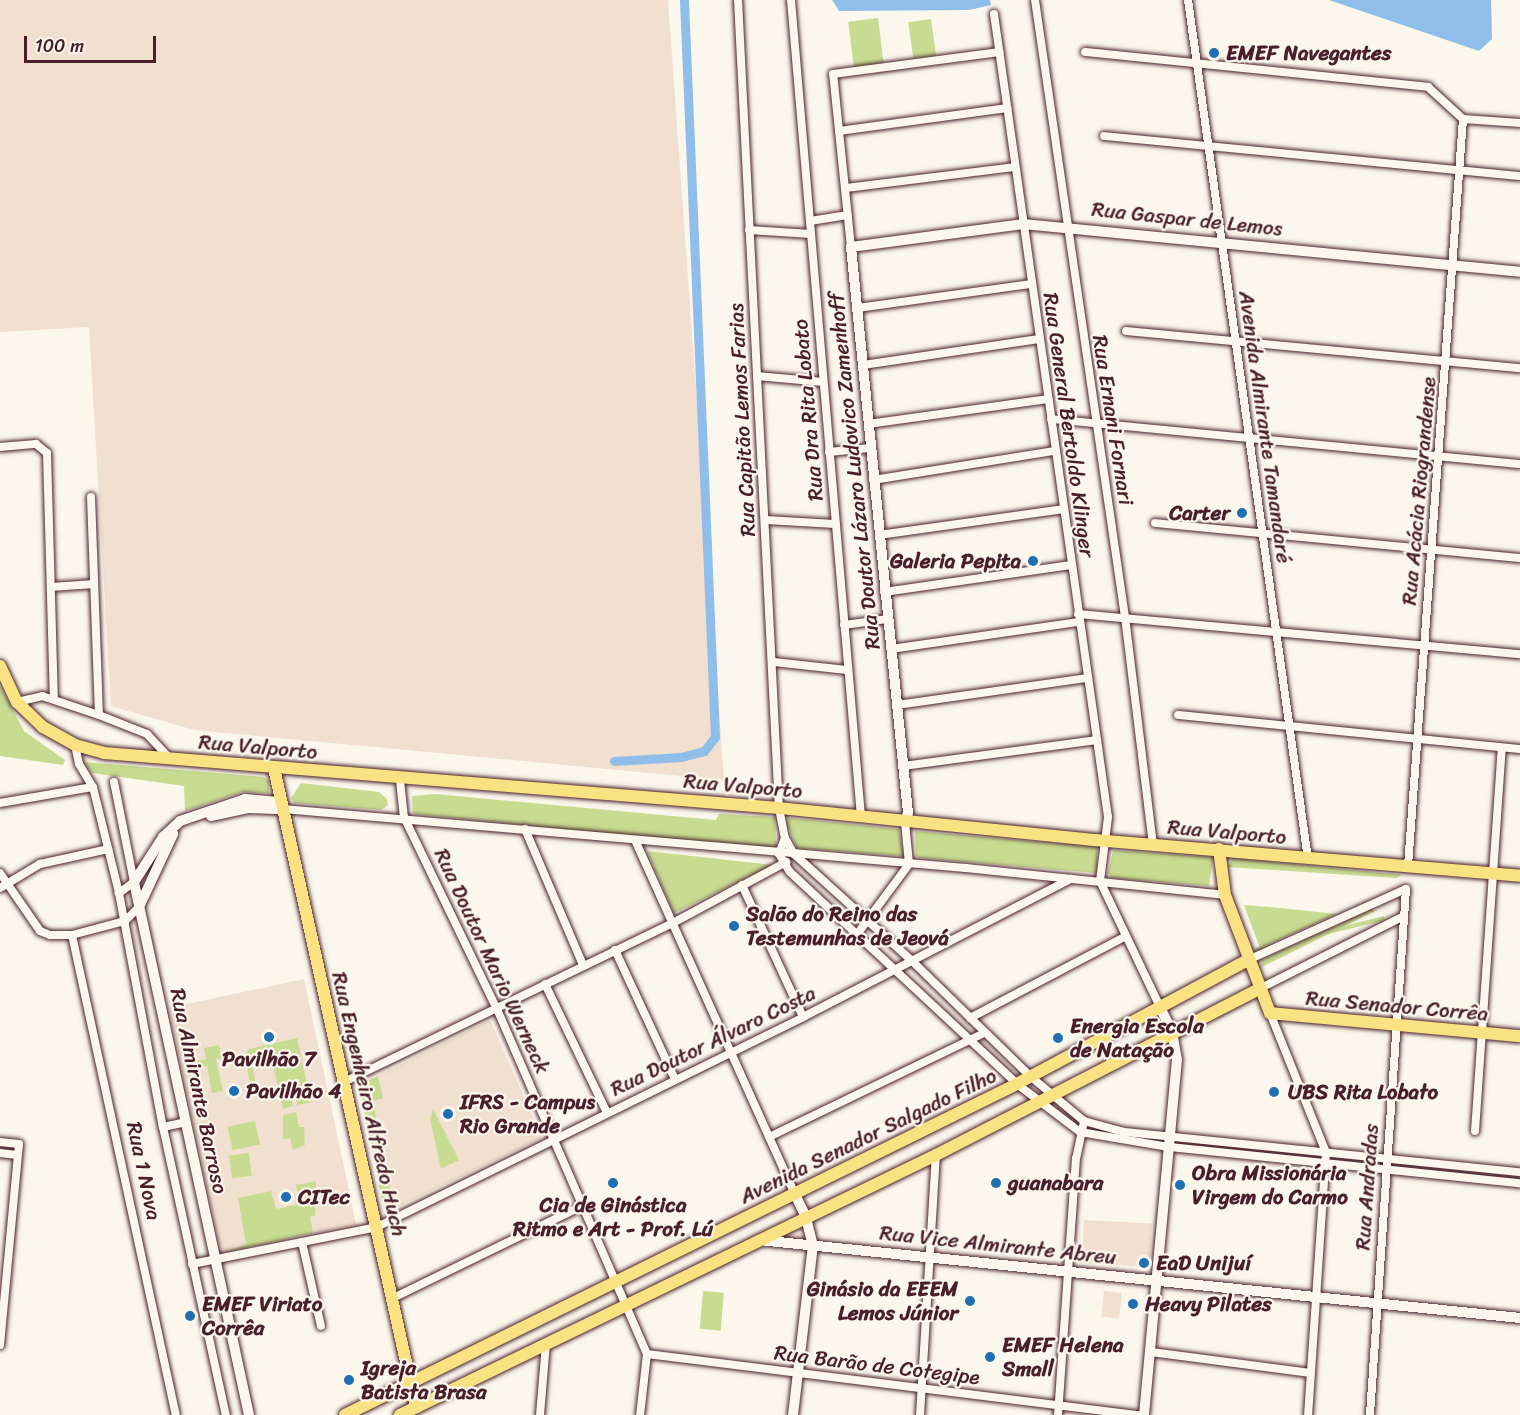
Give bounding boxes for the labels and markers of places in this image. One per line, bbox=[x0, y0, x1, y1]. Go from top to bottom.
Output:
place label: EMEF Navegantes bbox=[1226, 40, 1391, 66]
marker: EMEF Navegantes bbox=[1207, 46, 1221, 60]
place label: Carter bbox=[1169, 500, 1230, 526]
marker: Carter bbox=[1235, 506, 1249, 520]
place label: Galeria Pepita bbox=[890, 548, 1021, 574]
marker: Galeria Pepita bbox=[1026, 554, 1040, 568]
place label: Salão do Reino das Testemunhas de Jeová bbox=[746, 901, 949, 951]
marker: Salão do Reino das Testemunhas de Jeová bbox=[727, 919, 741, 933]
place label: Energia Escola de Natação bbox=[1070, 1013, 1204, 1063]
marker: Pavilhão 7 bbox=[262, 1030, 276, 1044]
marker: Energia Escola de Natação bbox=[1051, 1031, 1065, 1045]
place label: Pavilhão 7 bbox=[222, 1046, 316, 1072]
place label: Pavilhão 4 bbox=[246, 1078, 341, 1104]
place label: UBS Rita Lobato bbox=[1288, 1079, 1440, 1105]
marker: UBS Rita Lobato bbox=[1265, 1083, 1283, 1101]
marker: Pavilhão 4 bbox=[227, 1084, 241, 1098]
place label: IFRS - Campus Rio Grande bbox=[460, 1089, 595, 1139]
marker: IFRS - Campus Rio Grande bbox=[441, 1107, 455, 1121]
place label: Obra Missionária Virgem do Carmo bbox=[1192, 1160, 1348, 1210]
place label: guanabara bbox=[1008, 1170, 1103, 1196]
marker: Cia de Ginástica Ritmo e Art - Prof. Lú bbox=[606, 1176, 620, 1190]
marker: guanabara bbox=[989, 1176, 1003, 1190]
marker: Obra Missionária Virgem do Carmo bbox=[1173, 1178, 1187, 1192]
place label: CITec bbox=[298, 1184, 350, 1210]
marker: CITec bbox=[279, 1190, 293, 1204]
place label: Cia de Ginástica Ritmo e Art - Prof. Lú bbox=[513, 1192, 713, 1242]
place label: EaD Unijuí bbox=[1156, 1250, 1251, 1276]
marker: EaD Unijuí bbox=[1137, 1256, 1151, 1270]
place label: Ginásio da EEEM Lemos Júnior bbox=[807, 1276, 958, 1326]
place label: EMEF Viriato Corrêa bbox=[202, 1291, 322, 1341]
place label: Heavy Pilates bbox=[1145, 1291, 1270, 1317]
marker: Ginásio da EEEM Lemos Júnior bbox=[963, 1294, 977, 1308]
marker: Heavy Pilates bbox=[1126, 1297, 1140, 1311]
marker: EMEF Viriato Corrêa bbox=[183, 1309, 197, 1323]
place label: EMEF Helena Small bbox=[1002, 1332, 1124, 1382]
marker: EMEF Helena Small bbox=[983, 1350, 997, 1364]
place label: Igreja Batista Brasa bbox=[361, 1355, 486, 1405]
marker: Igreja Batista Brasa bbox=[342, 1373, 356, 1387]

